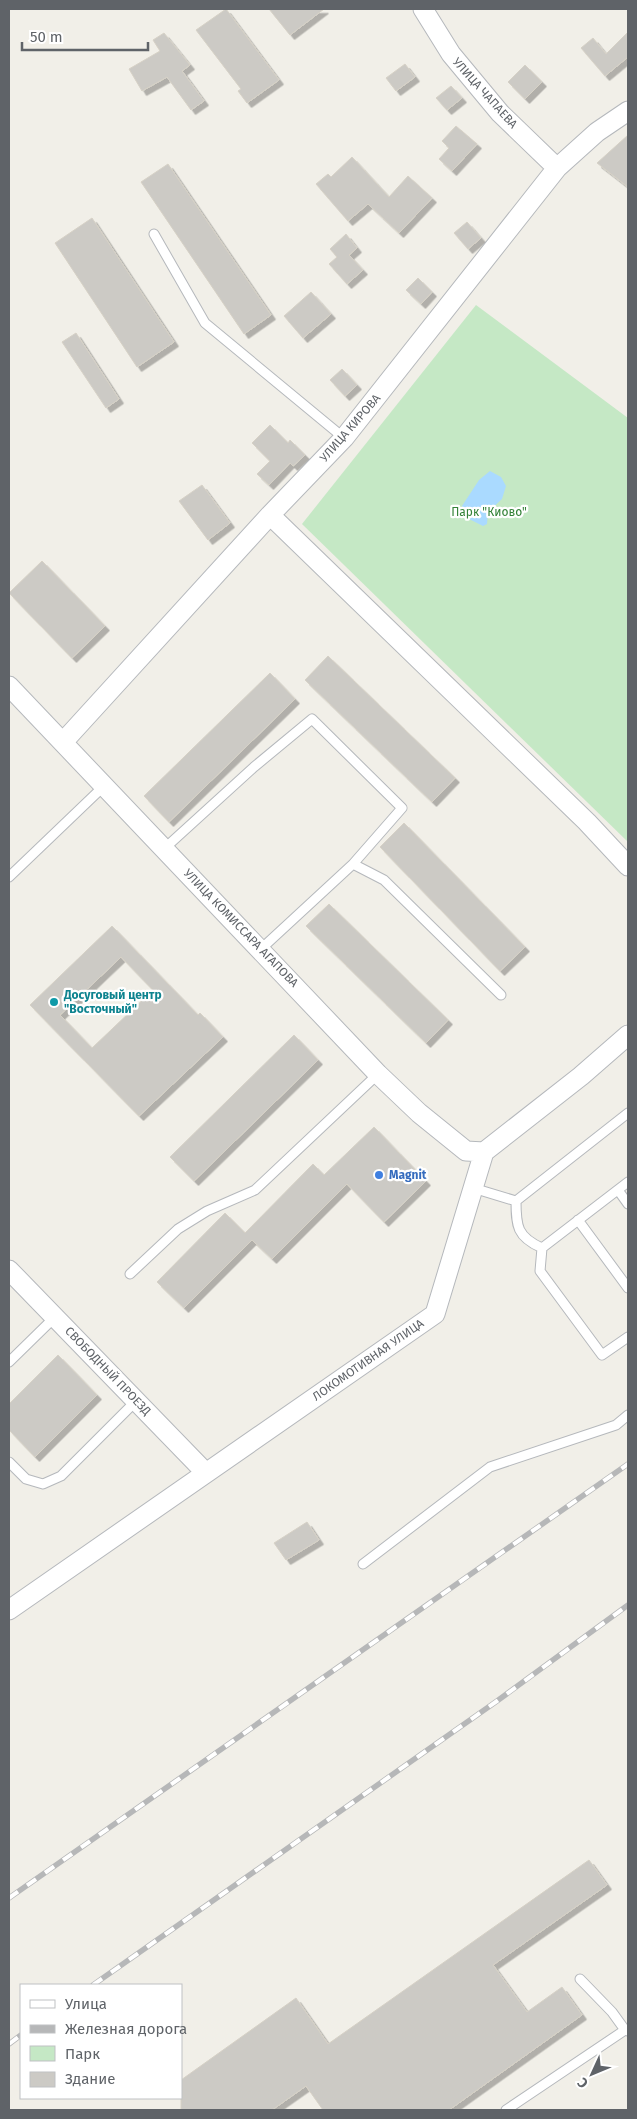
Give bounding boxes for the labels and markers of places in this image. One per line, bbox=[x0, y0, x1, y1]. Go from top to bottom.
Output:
place label: Досуговый центр "Восточный" bbox=[63, 988, 162, 1016]
marker: Досуговый центр "Восточный" bbox=[48, 996, 60, 1008]
place label: Magnit bbox=[389, 1168, 427, 1182]
marker: Magnit bbox=[373, 1169, 385, 1181]

